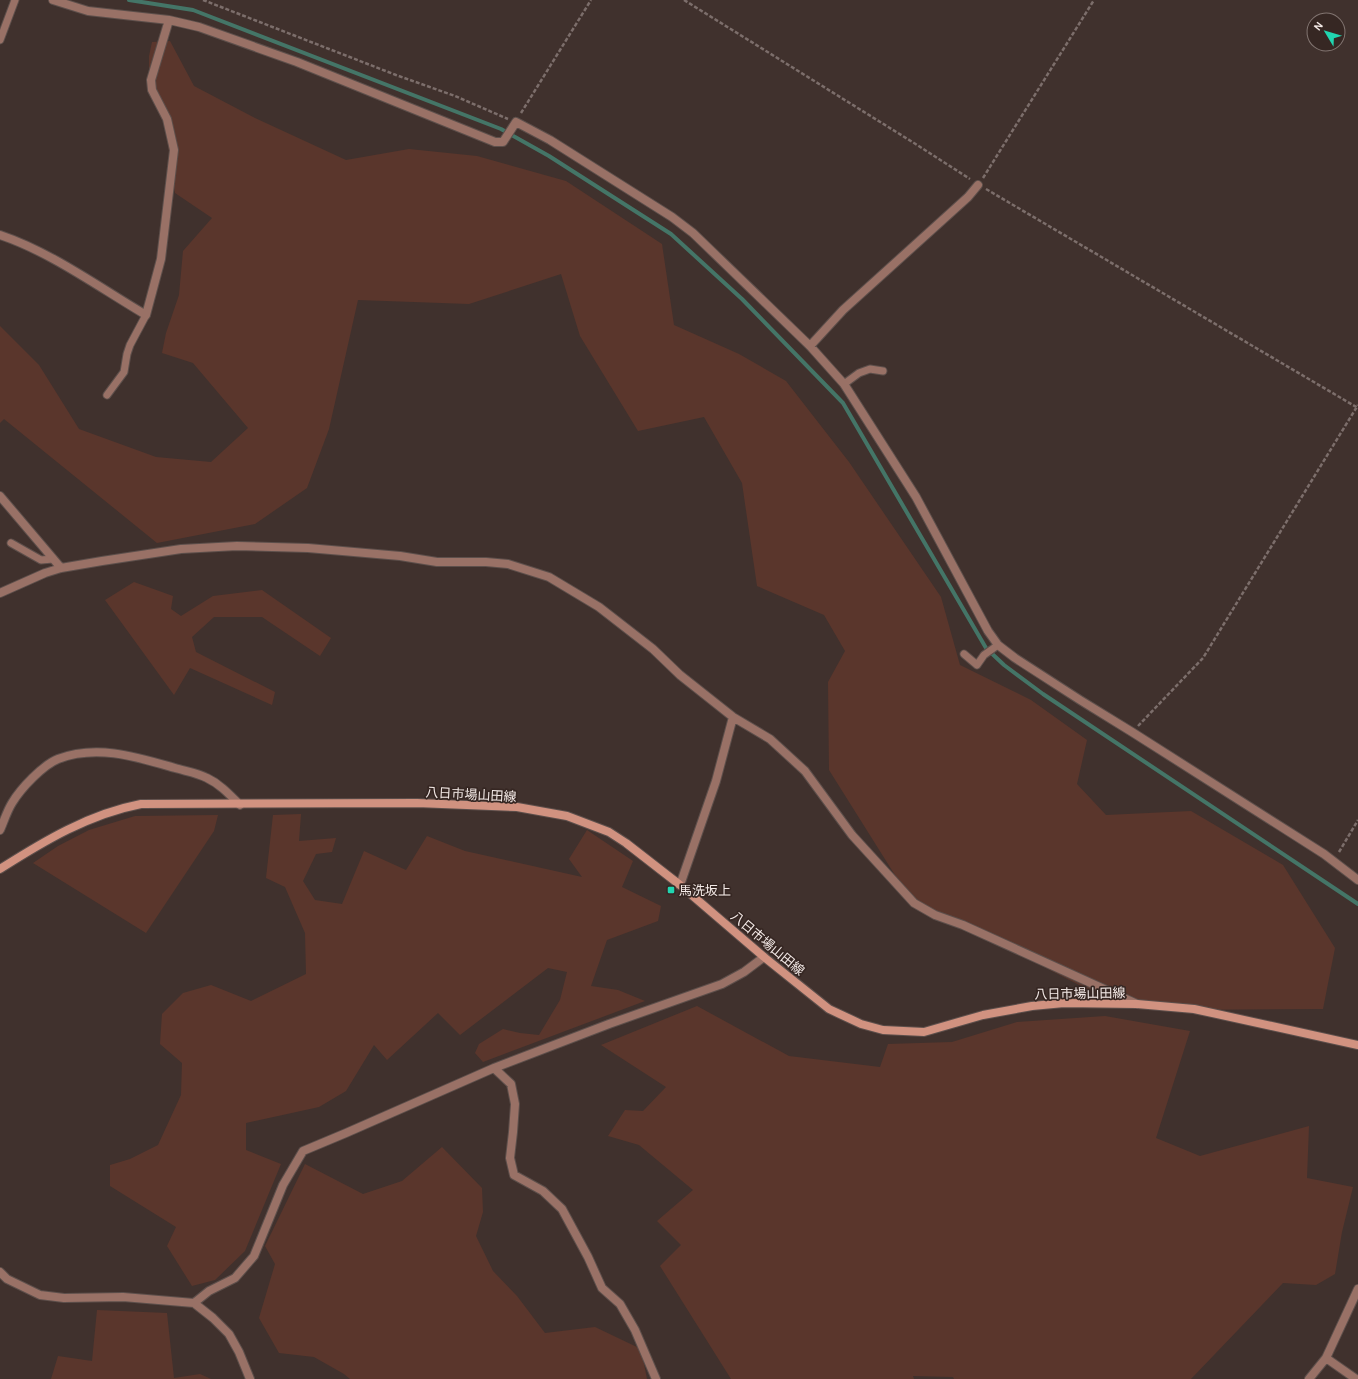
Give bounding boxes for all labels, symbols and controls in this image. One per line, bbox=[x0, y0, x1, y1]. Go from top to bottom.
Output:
north arrow bbox=[1306, 12, 1346, 52]
text: N bbox=[1311, 19, 1326, 33]
street label: 八日市場山田線 bbox=[425, 785, 517, 804]
place label: 馬洗坂上 bbox=[679, 883, 731, 898]
marker: 馬洗坂上 bbox=[666, 885, 676, 895]
street label: 八日市場山田線 bbox=[728, 908, 807, 978]
street label: 八日市場山田線 bbox=[1034, 985, 1126, 1002]

